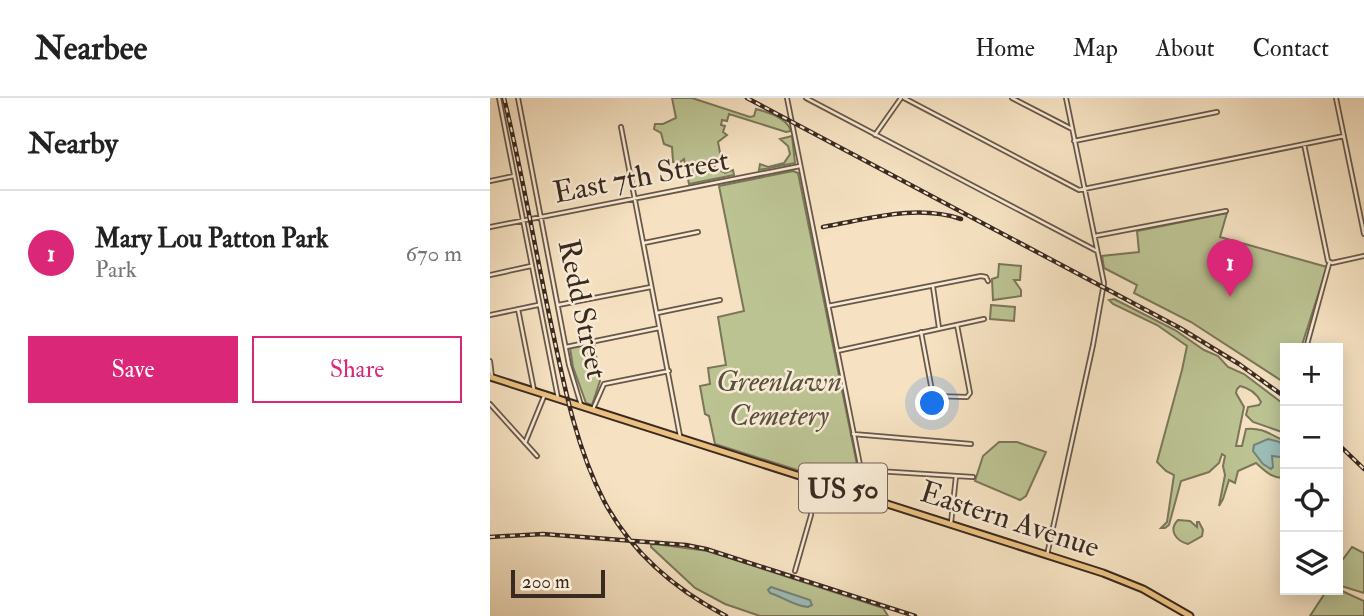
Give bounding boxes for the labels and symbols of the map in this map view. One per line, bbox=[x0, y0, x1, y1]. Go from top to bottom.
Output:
street label: East 7th Street bbox=[550, 141, 732, 212]
street label: Redd Street bbox=[550, 236, 615, 383]
pin: 1 bbox=[1207, 239, 1253, 297]
park label: Greenlawn Cemetery bbox=[716, 363, 842, 434]
your location bbox=[915, 386, 949, 420]
road number: US 50 bbox=[799, 464, 887, 512]
street label: Eastern Avenue bbox=[916, 473, 1104, 566]
scale bar bbox=[511, 567, 606, 599]

